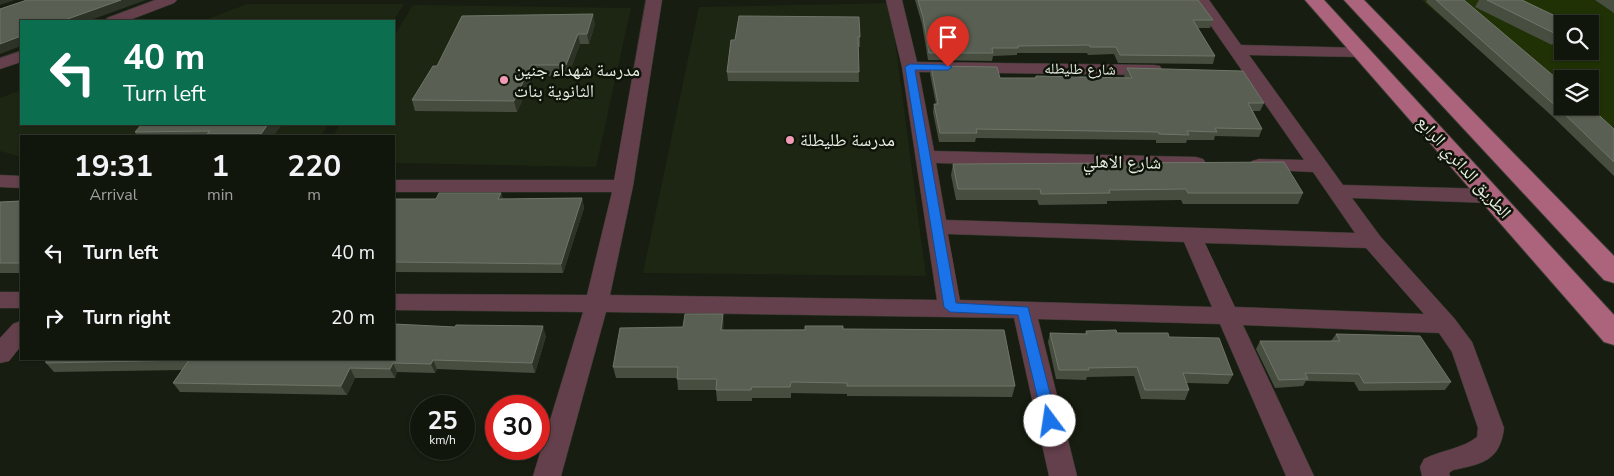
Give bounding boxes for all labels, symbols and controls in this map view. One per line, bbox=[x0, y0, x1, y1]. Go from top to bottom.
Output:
map controls bbox=[1554, 15, 1599, 115]
button: search bbox=[1554, 15, 1599, 60]
pin bbox=[927, 16, 969, 67]
icon: arrive bbox=[934, 23, 962, 51]
text: 40 m bbox=[123, 34, 205, 81]
icon: left bbox=[40, 40, 105, 105]
place label: مدرسة شهداء جنين الثانوية بنات bbox=[514, 58, 640, 103]
street label: شارع طليطله bbox=[1044, 58, 1116, 80]
button: layers bbox=[1554, 70, 1599, 115]
marker: مدرسة شهداء جنين الثانوية بنات bbox=[498, 74, 510, 86]
text: Turn left bbox=[123, 79, 206, 109]
street label: الطريق الدائري الرابع bbox=[1409, 110, 1517, 225]
place label: مدرسة طليطلة bbox=[800, 128, 895, 152]
marker: مدرسة طليطلة bbox=[784, 134, 796, 146]
text: 19:31 bbox=[74, 146, 153, 187]
text: 1 bbox=[211, 146, 229, 187]
text: 220 bbox=[287, 146, 341, 187]
street label: شارع الاهلي bbox=[1083, 149, 1161, 177]
text: Arrival bbox=[89, 184, 138, 206]
text: min bbox=[207, 184, 233, 206]
text: m bbox=[307, 184, 321, 206]
icon: left bbox=[40, 239, 68, 267]
text: Turn left bbox=[83, 240, 158, 266]
text: 40 m bbox=[331, 240, 375, 266]
icon: right bbox=[40, 304, 68, 332]
text: Turn right bbox=[83, 305, 170, 331]
text: 20 m bbox=[331, 305, 375, 331]
position arrow bbox=[1023, 394, 1075, 446]
speed limit sign: 30 bbox=[485, 395, 550, 460]
text: 25 bbox=[427, 404, 458, 438]
text: km/h bbox=[429, 432, 456, 448]

